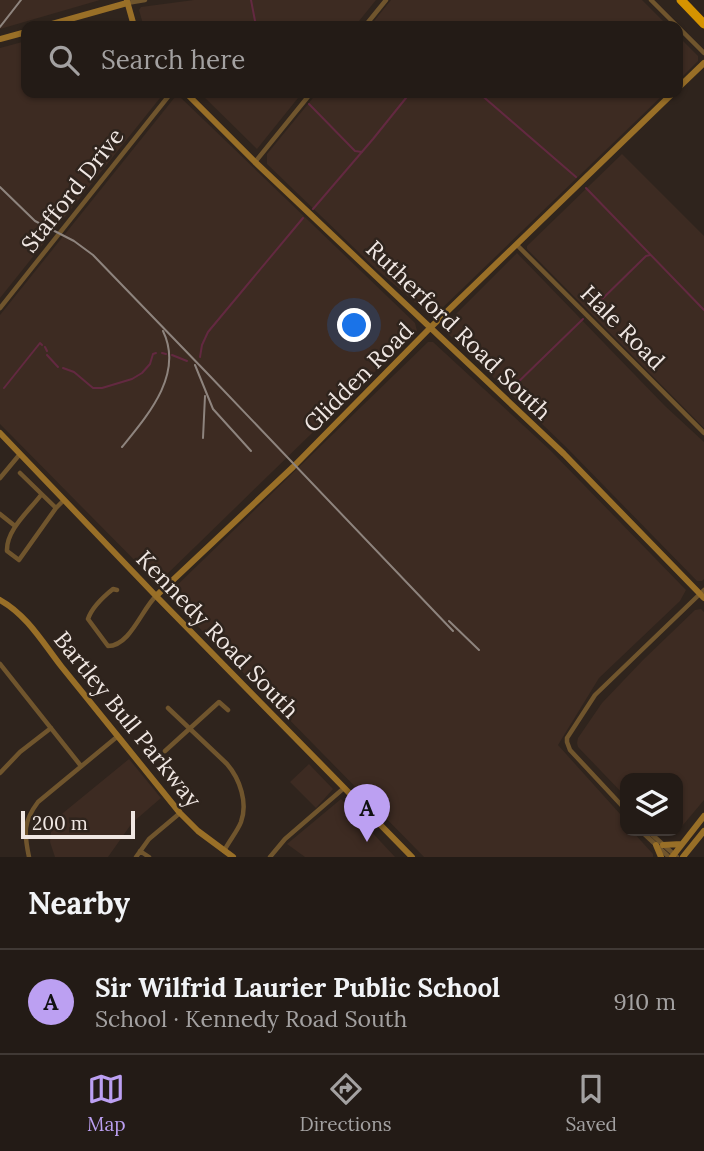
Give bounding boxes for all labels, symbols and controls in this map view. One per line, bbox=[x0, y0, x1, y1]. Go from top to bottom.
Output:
search box bbox=[21, 21, 683, 98]
icon: search bbox=[45, 41, 83, 79]
text: Search here bbox=[101, 43, 245, 76]
street label: Stafford Drive bbox=[14, 122, 130, 258]
street label: Rutherford Road South bbox=[360, 234, 558, 426]
street label: Hale Road bbox=[575, 279, 672, 376]
your location bbox=[337, 308, 371, 342]
street label: Glidden Road bbox=[297, 316, 419, 438]
street label: Kennedy Road South bbox=[130, 544, 306, 724]
street label: Bartley Bull Parkway bbox=[48, 625, 208, 814]
map controls bbox=[620, 773, 683, 836]
button: layers bbox=[620, 773, 683, 836]
pin: A bbox=[344, 784, 390, 842]
scale bar bbox=[21, 808, 135, 840]
text: 200 m bbox=[32, 811, 88, 835]
text: Nearby bbox=[28, 884, 130, 922]
text: Sir Wilfrid Laurier Public School bbox=[95, 971, 500, 1004]
text: A bbox=[43, 987, 59, 1016]
text: 910 m bbox=[613, 987, 676, 1016]
text: School · Kennedy Road South bbox=[95, 1004, 407, 1033]
tab: Map bbox=[87, 1070, 126, 1136]
tab: Directions bbox=[300, 1070, 392, 1136]
tab: Saved bbox=[566, 1070, 617, 1136]

